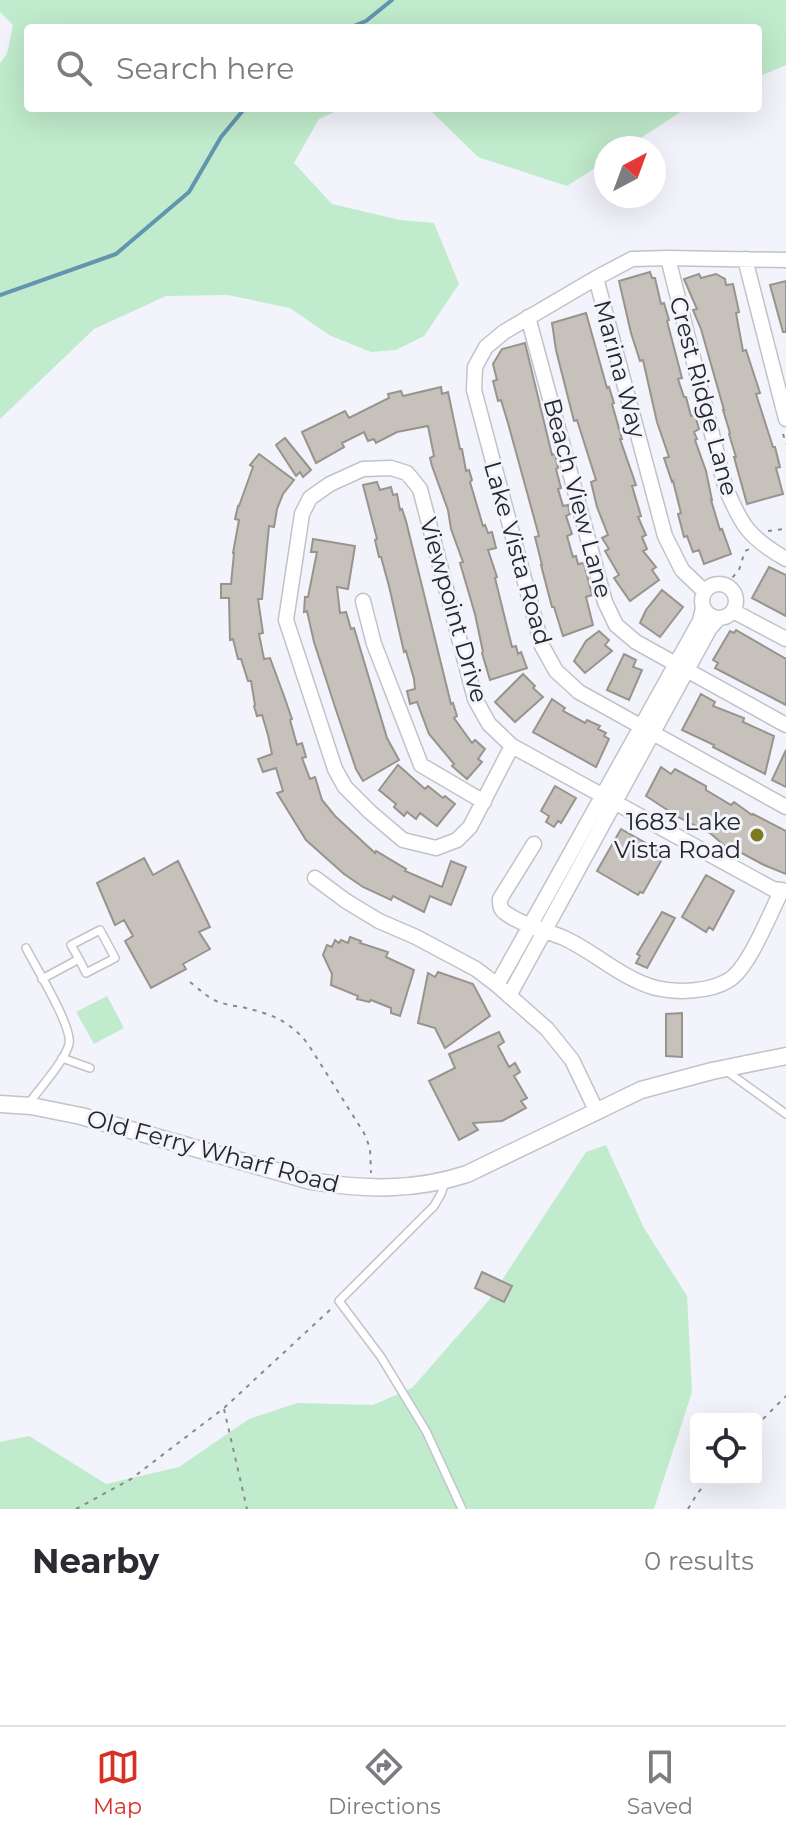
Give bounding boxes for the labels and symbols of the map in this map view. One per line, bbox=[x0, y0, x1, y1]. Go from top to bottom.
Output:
north arrow bbox=[594, 136, 666, 208]
street label: Crest Ridge Lane bbox=[663, 293, 745, 499]
street label: Marina Way bbox=[588, 297, 652, 441]
street label: Beach View Lane bbox=[537, 395, 619, 601]
street label: Lake Vista Road bbox=[478, 458, 558, 648]
street label: Viewpoint Drive bbox=[414, 514, 494, 706]
place label: 1683 Lake Vista Road bbox=[614, 807, 741, 864]
marker: 1683 Lake Vista Road bbox=[748, 826, 766, 844]
street label: Old Ferry Wharf Road bbox=[84, 1103, 342, 1199]

